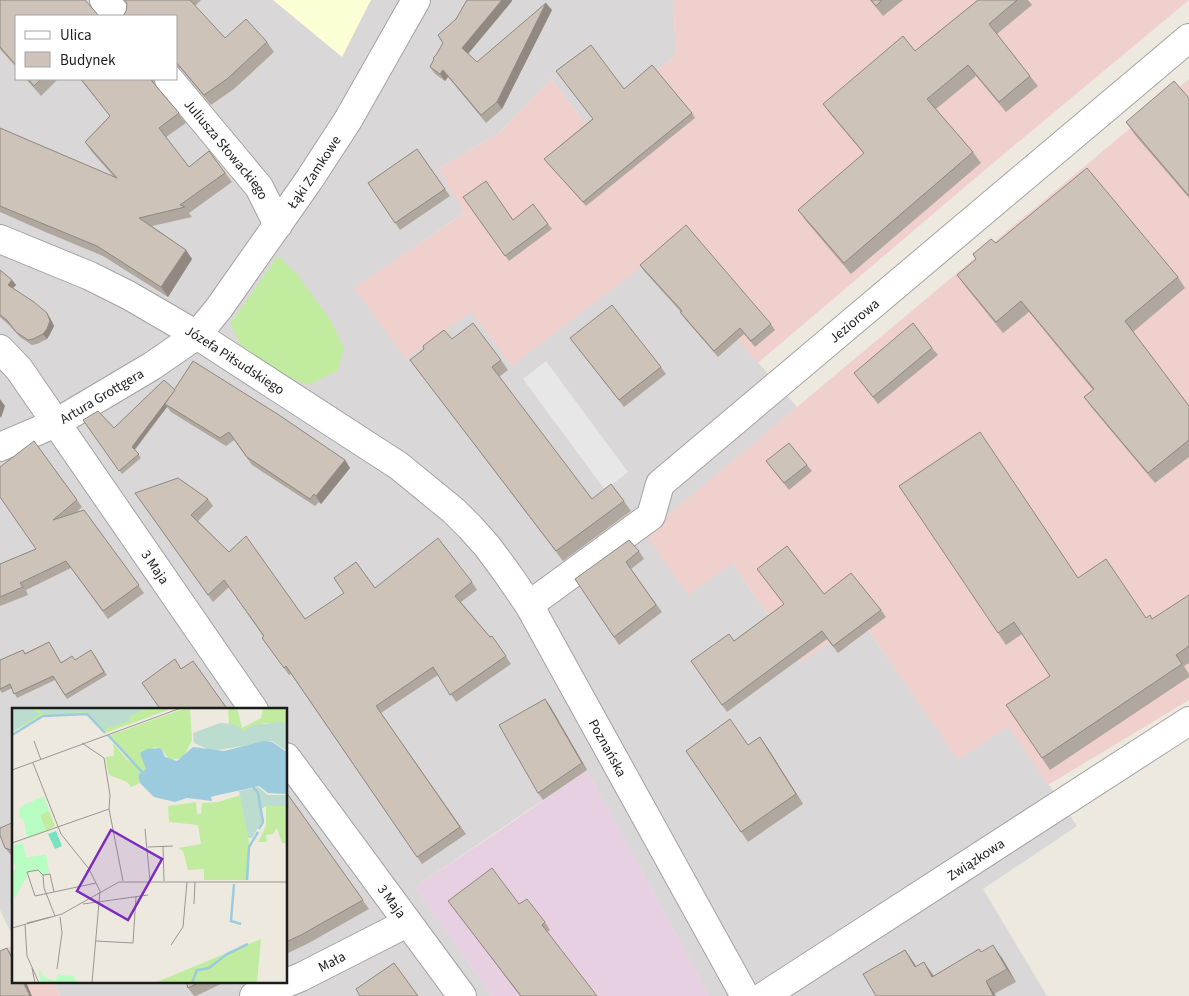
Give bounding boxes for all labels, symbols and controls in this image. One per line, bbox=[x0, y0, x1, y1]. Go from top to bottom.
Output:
legend bbox=[15, 15, 178, 80]
text: Ulica bbox=[60, 25, 91, 46]
text: Budynek bbox=[60, 50, 116, 71]
street label: Juliusza Słowackiego bbox=[179, 95, 273, 203]
street label: Łąki Zamkowe bbox=[282, 132, 346, 214]
street label: Jeziorowa bbox=[825, 294, 884, 348]
street label: Józefa Piłsudskiego bbox=[181, 321, 288, 400]
street label: Artura Grottgera bbox=[56, 364, 148, 429]
street label: 3 Maja bbox=[136, 546, 173, 589]
inset map bbox=[12, 708, 288, 984]
street label: Poznańska bbox=[583, 716, 631, 781]
street label: Związkowa bbox=[943, 834, 1009, 886]
street label: 3 Maja bbox=[372, 881, 411, 923]
street label: Mała bbox=[315, 947, 349, 978]

